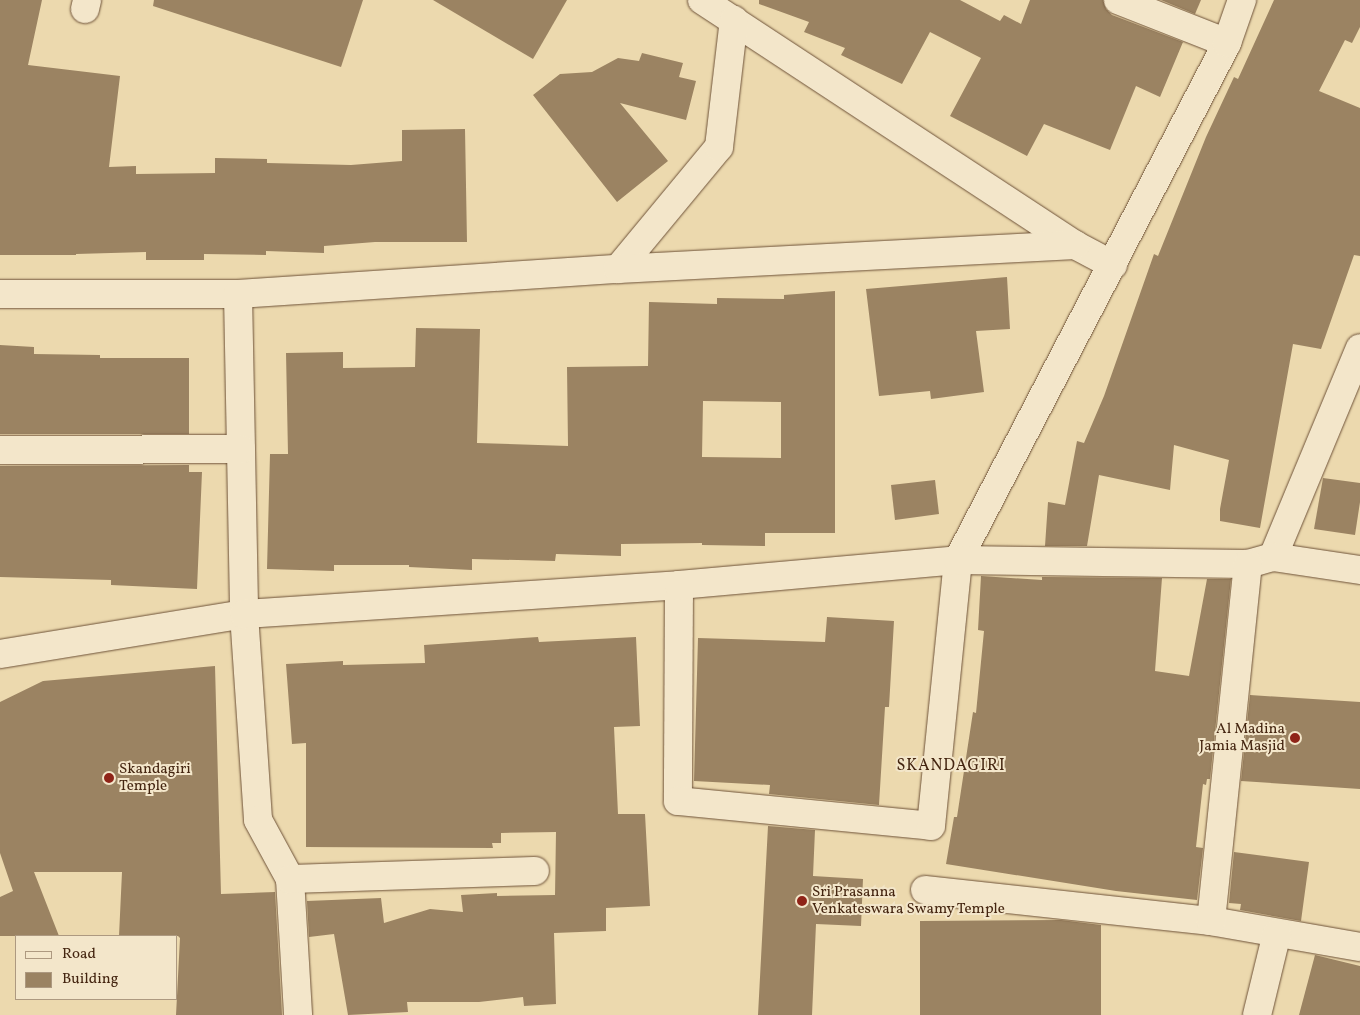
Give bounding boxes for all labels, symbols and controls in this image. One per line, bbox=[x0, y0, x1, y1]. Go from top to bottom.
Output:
place label: Al Madina Jamia Masjid bbox=[1199, 720, 1285, 755]
marker: Al Madina Jamia Masjid bbox=[1289, 732, 1301, 744]
district label: SKANDAGIRI bbox=[895, 756, 1007, 776]
place label: Skandagiri Temple bbox=[119, 760, 191, 795]
marker: Skandagiri Temple bbox=[103, 772, 115, 784]
place label: Sri Prasanna Venkateswara Swamy Temple bbox=[812, 883, 1006, 918]
marker: Sri Prasanna Venkateswara Swamy Temple bbox=[796, 895, 808, 907]
legend bbox=[15, 935, 178, 1000]
text: Road bbox=[62, 944, 96, 965]
text: Building bbox=[62, 969, 118, 990]

